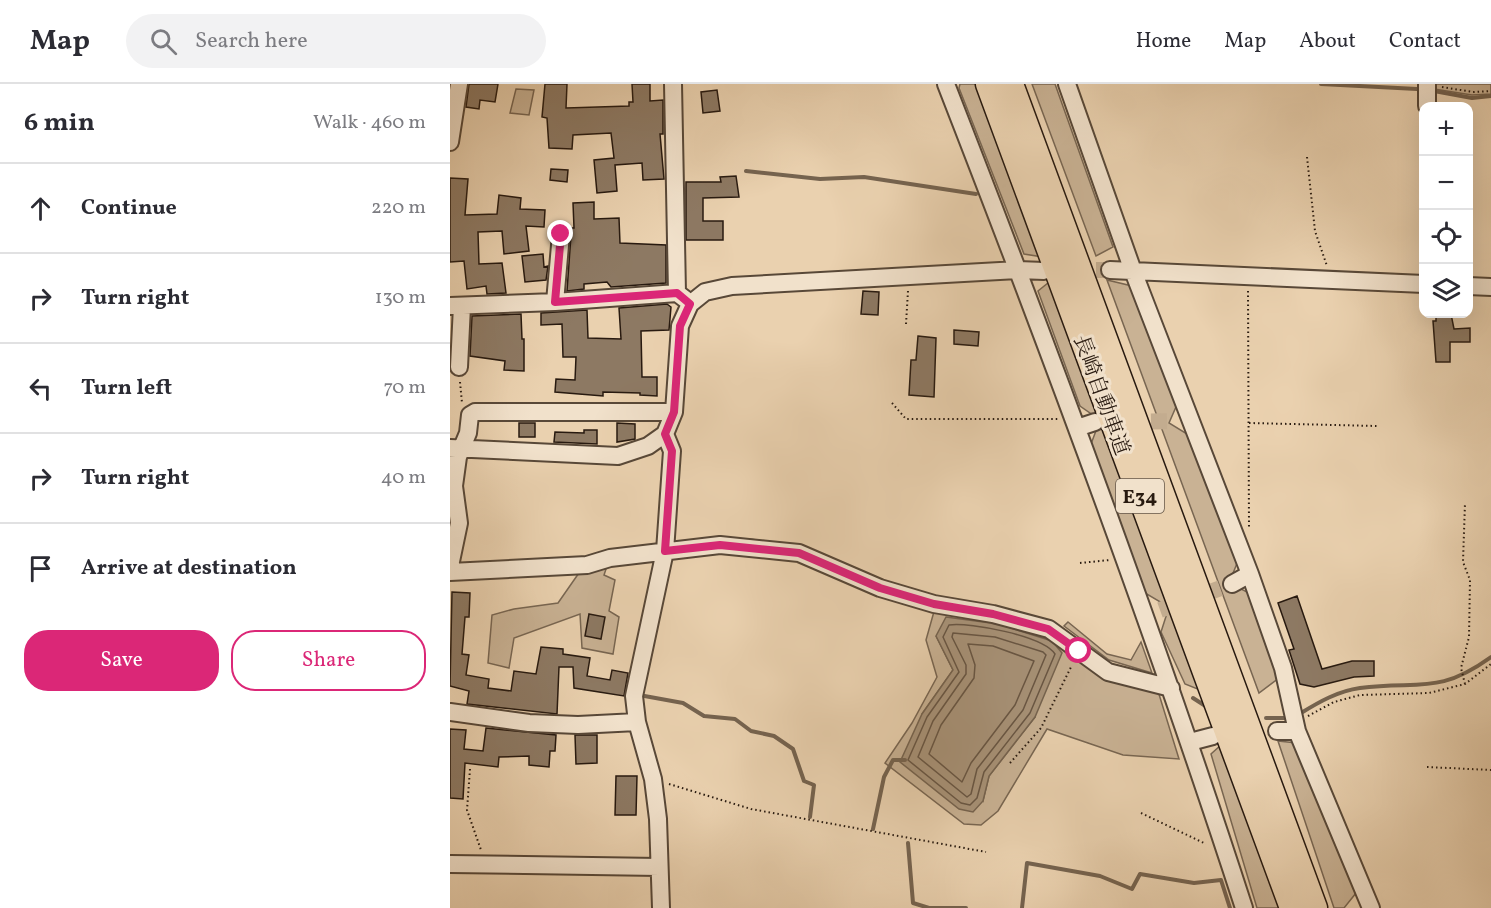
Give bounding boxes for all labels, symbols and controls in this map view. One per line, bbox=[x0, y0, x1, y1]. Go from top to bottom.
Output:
search box bbox=[126, 14, 546, 68]
text: Map bbox=[30, 22, 90, 61]
icon: search bbox=[147, 25, 180, 58]
text: Search here bbox=[195, 26, 308, 57]
text: Home bbox=[1136, 27, 1191, 56]
text: Map bbox=[1224, 27, 1266, 56]
text: About bbox=[1299, 27, 1356, 56]
text: Contact bbox=[1389, 27, 1461, 56]
map controls bbox=[1419, 102, 1473, 318]
button: + bbox=[1419, 102, 1473, 156]
text: 6 min bbox=[24, 105, 95, 141]
text: Walk · 460 m bbox=[313, 109, 426, 137]
button: − bbox=[1419, 156, 1473, 210]
icon: ahead bbox=[24, 192, 57, 225]
text: Continue bbox=[81, 193, 177, 224]
text: 220 m bbox=[371, 194, 426, 222]
button: locate bbox=[1419, 210, 1473, 264]
route end bbox=[547, 220, 573, 246]
button: layers bbox=[1419, 264, 1473, 318]
icon: right bbox=[24, 282, 57, 315]
text: Turn right bbox=[81, 283, 189, 314]
text: 130 m bbox=[375, 284, 426, 312]
street label: 長崎自動車道 bbox=[1065, 331, 1136, 460]
icon: left bbox=[24, 372, 57, 405]
text: Turn left bbox=[81, 373, 172, 404]
text: 70 m bbox=[383, 374, 426, 402]
icon: right bbox=[24, 462, 57, 495]
text: Turn right bbox=[81, 463, 189, 494]
text: 40 m bbox=[381, 464, 426, 492]
road number: E34 bbox=[1116, 479, 1164, 513]
icon: arrive bbox=[24, 552, 57, 585]
text: Arrive at destination bbox=[81, 553, 297, 584]
button: Save bbox=[24, 630, 219, 691]
button: Share bbox=[231, 630, 426, 691]
route start bbox=[1065, 637, 1091, 663]

